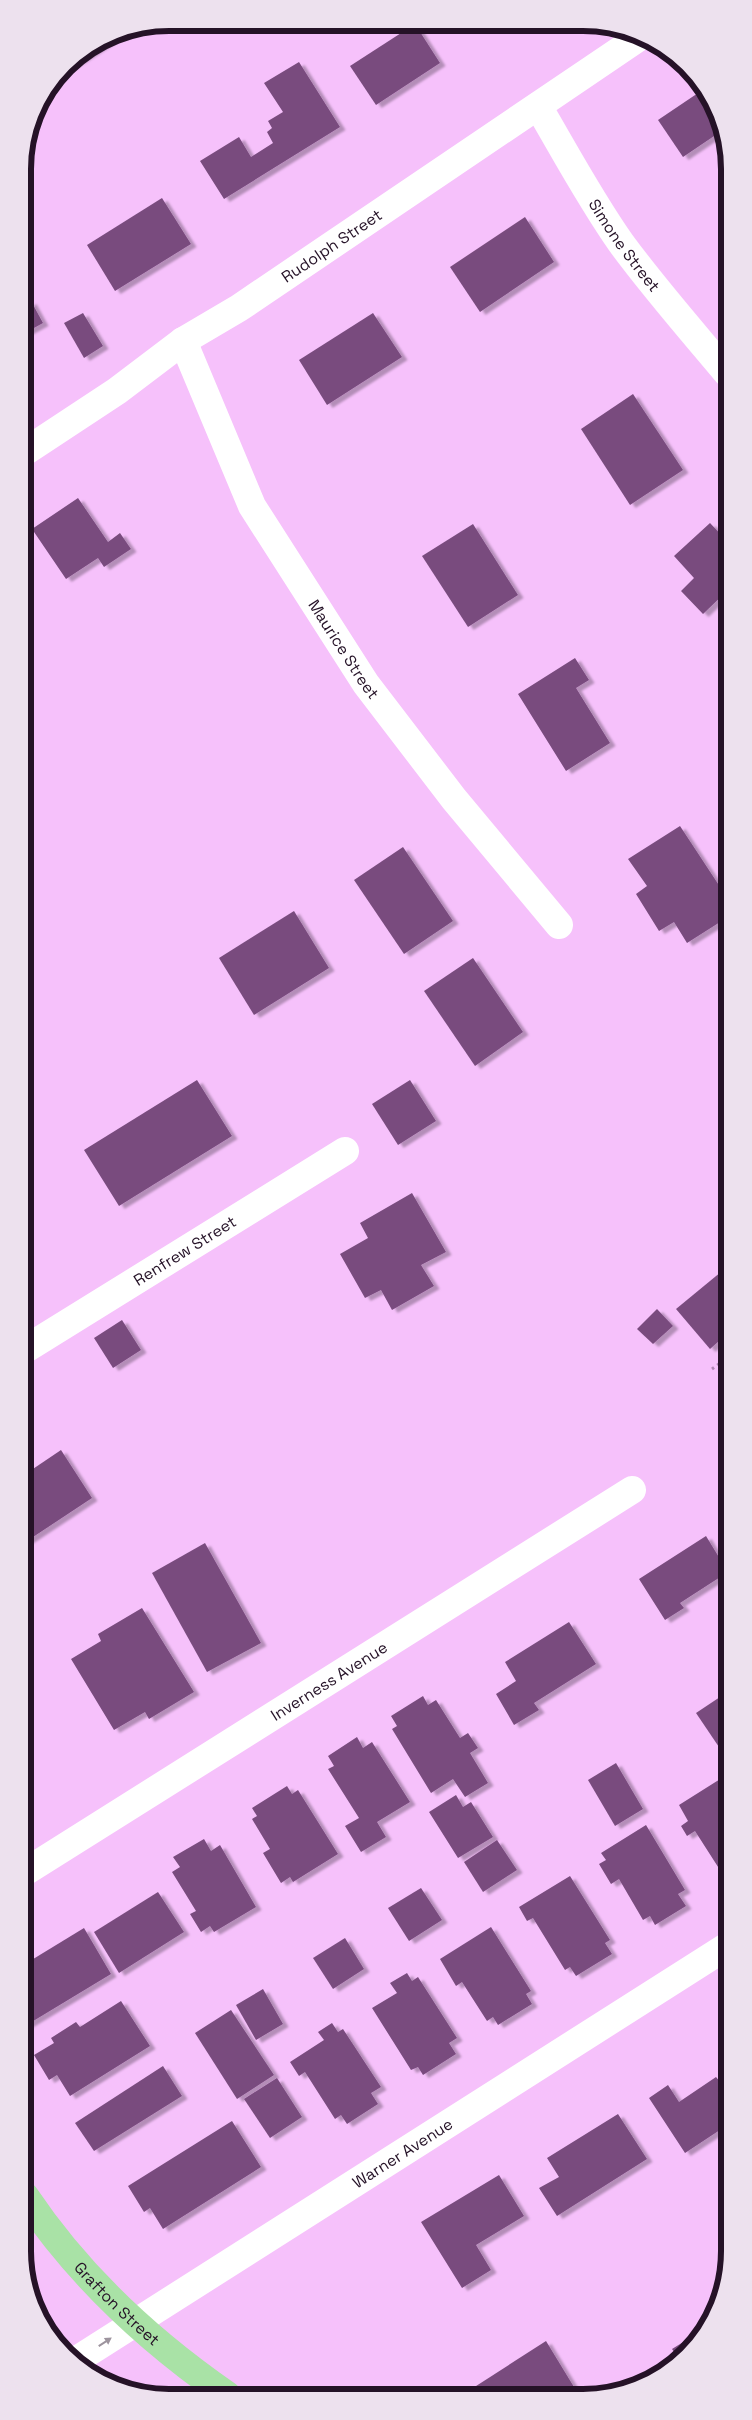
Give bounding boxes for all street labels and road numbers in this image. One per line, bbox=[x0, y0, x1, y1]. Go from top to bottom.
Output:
street label: Simone Street bbox=[584, 195, 665, 296]
street label: Rudolph Street bbox=[277, 204, 386, 287]
street label: Maurice Street bbox=[304, 596, 384, 704]
street label: Renfrew Street bbox=[130, 1211, 240, 1291]
street label: Inverness Avenue bbox=[267, 1637, 391, 1726]
street label: Warner Avenue bbox=[349, 2113, 457, 2193]
street label: Grafton Street bbox=[69, 2257, 164, 2350]

